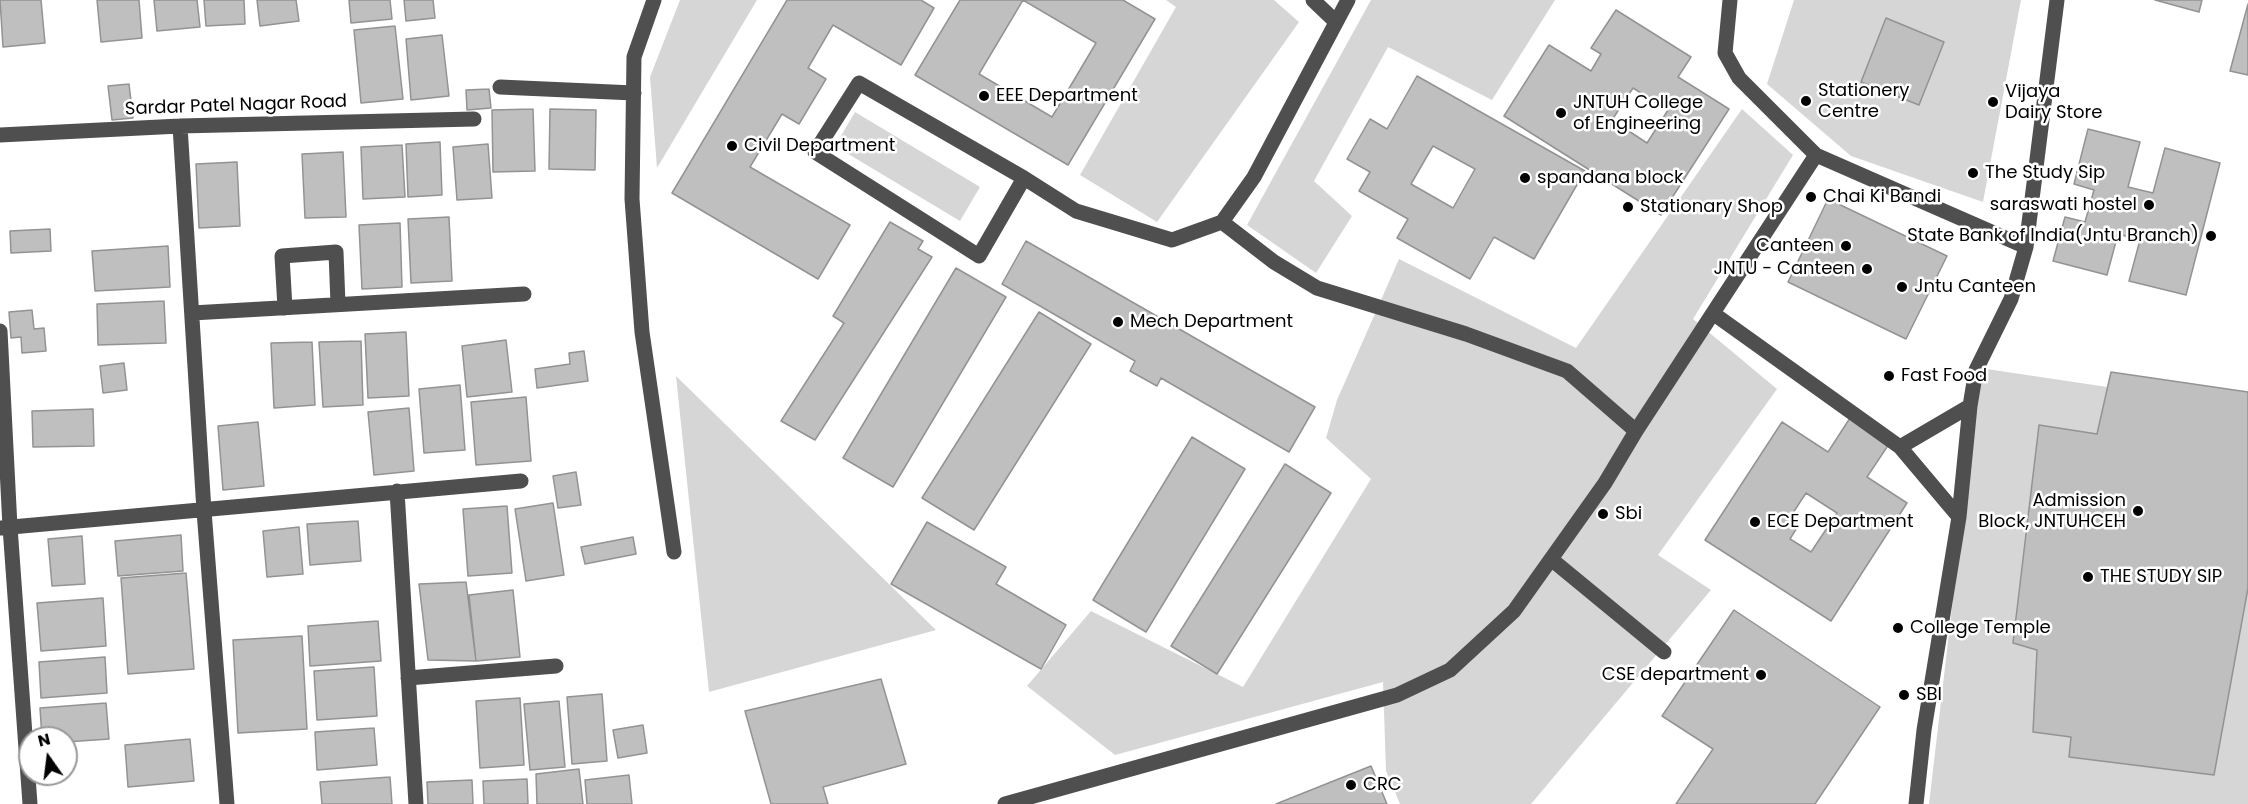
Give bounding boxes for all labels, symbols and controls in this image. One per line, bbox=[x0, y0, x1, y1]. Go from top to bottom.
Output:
place label: Stationery Centre bbox=[1818, 80, 1909, 122]
place label: Vijaya Dairy Store bbox=[2005, 81, 2102, 124]
place label: EEE Department bbox=[996, 85, 1138, 107]
marker: EEE Department bbox=[977, 89, 991, 103]
street label: Sardar Patel Nagar Road bbox=[125, 91, 347, 121]
place label: JNTUH College of Engineering bbox=[1573, 92, 1703, 134]
marker: Stationery Centre bbox=[1799, 94, 1813, 108]
marker: Vijaya Dairy Store bbox=[1986, 95, 2000, 109]
marker: JNTUH College of Engineering bbox=[1554, 106, 1568, 120]
place label: Civil Department bbox=[744, 135, 895, 157]
marker: Civil Department bbox=[725, 139, 739, 153]
place label: The Study Sip bbox=[1985, 162, 2105, 184]
marker: The Study Sip bbox=[1966, 166, 1980, 180]
place label: spandana block bbox=[1537, 167, 1683, 189]
marker: spandana block bbox=[1518, 171, 1532, 185]
place label: Chai Ki Bandi bbox=[1823, 186, 1941, 208]
marker: Chai Ki Bandi bbox=[1804, 190, 1818, 204]
place label: saraswati hostel bbox=[1990, 194, 2137, 216]
place label: Stationary Shop bbox=[1640, 196, 1783, 218]
marker: saraswati hostel bbox=[2142, 198, 2156, 212]
marker: Stationary Shop bbox=[1621, 200, 1635, 214]
place label: State Bank of India(Jntu Branch) bbox=[1907, 225, 2199, 247]
marker: State Bank of India(Jntu Branch) bbox=[2204, 229, 2218, 243]
place label: Canteen bbox=[1756, 235, 1834, 257]
marker: Canteen bbox=[1839, 239, 1853, 253]
place label: JNTU - Canteen bbox=[1713, 258, 1855, 280]
marker: JNTU - Canteen bbox=[1860, 262, 1874, 276]
place label: Jntu Canteen bbox=[1914, 276, 2036, 298]
marker: Jntu Canteen bbox=[1895, 280, 1909, 294]
place label: Mech Department bbox=[1130, 311, 1293, 333]
marker: Mech Department bbox=[1111, 315, 1125, 329]
place label: Fast Food bbox=[1901, 365, 1987, 387]
marker: Fast Food bbox=[1882, 369, 1896, 383]
place label: Admission Block, JNTUHCEH bbox=[1978, 490, 2126, 532]
place label: Sbi bbox=[1615, 503, 1642, 525]
marker: Admission Block, JNTUHCEH bbox=[2131, 504, 2145, 518]
marker: Sbi bbox=[1596, 507, 1610, 521]
place label: ECE Department bbox=[1767, 511, 1913, 533]
marker: ECE Department bbox=[1748, 515, 1762, 529]
place label: THE STUDY SIP bbox=[2100, 566, 2222, 588]
marker: THE STUDY SIP bbox=[2081, 570, 2095, 584]
place label: College Temple bbox=[1910, 617, 2051, 639]
marker: College Temple bbox=[1891, 621, 1905, 635]
place label: CSE department bbox=[1602, 664, 1749, 686]
marker: CSE department bbox=[1754, 668, 1768, 682]
place label: SBI bbox=[1916, 684, 1942, 706]
marker: SBI bbox=[1897, 688, 1911, 702]
north arrow bbox=[18, 726, 78, 786]
text: N bbox=[35, 727, 53, 753]
place label: CRC bbox=[1363, 774, 1402, 796]
marker: CRC bbox=[1344, 778, 1358, 792]

